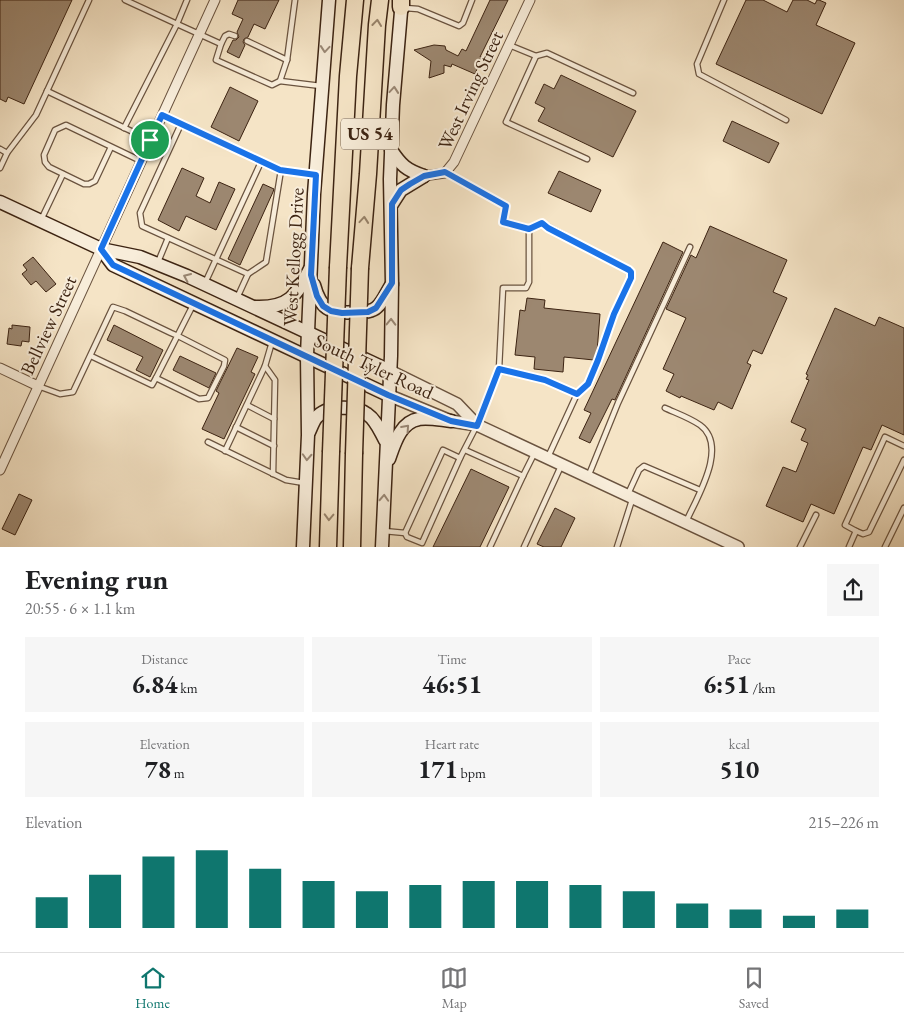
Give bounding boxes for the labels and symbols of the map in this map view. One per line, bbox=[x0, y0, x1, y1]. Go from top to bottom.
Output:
one-way arrow bbox=[371, 18, 382, 26]
street label: West Irving Street bbox=[432, 27, 509, 154]
one-way arrow bbox=[320, 45, 331, 53]
one-way arrow bbox=[388, 85, 399, 93]
road number: US 54 bbox=[341, 118, 399, 150]
pin bbox=[129, 119, 171, 161]
street label: West Kellogg Drive bbox=[277, 187, 310, 327]
one-way arrow bbox=[358, 215, 369, 223]
street label: Bellview Street bbox=[15, 272, 82, 379]
one-way arrow bbox=[183, 272, 192, 283]
one-way arrow bbox=[386, 318, 396, 326]
street label: South Tyler Road bbox=[310, 328, 438, 405]
one-way arrow bbox=[400, 424, 409, 433]
one-way arrow bbox=[301, 453, 312, 461]
one-way arrow bbox=[379, 494, 390, 502]
one-way arrow bbox=[323, 513, 334, 521]

